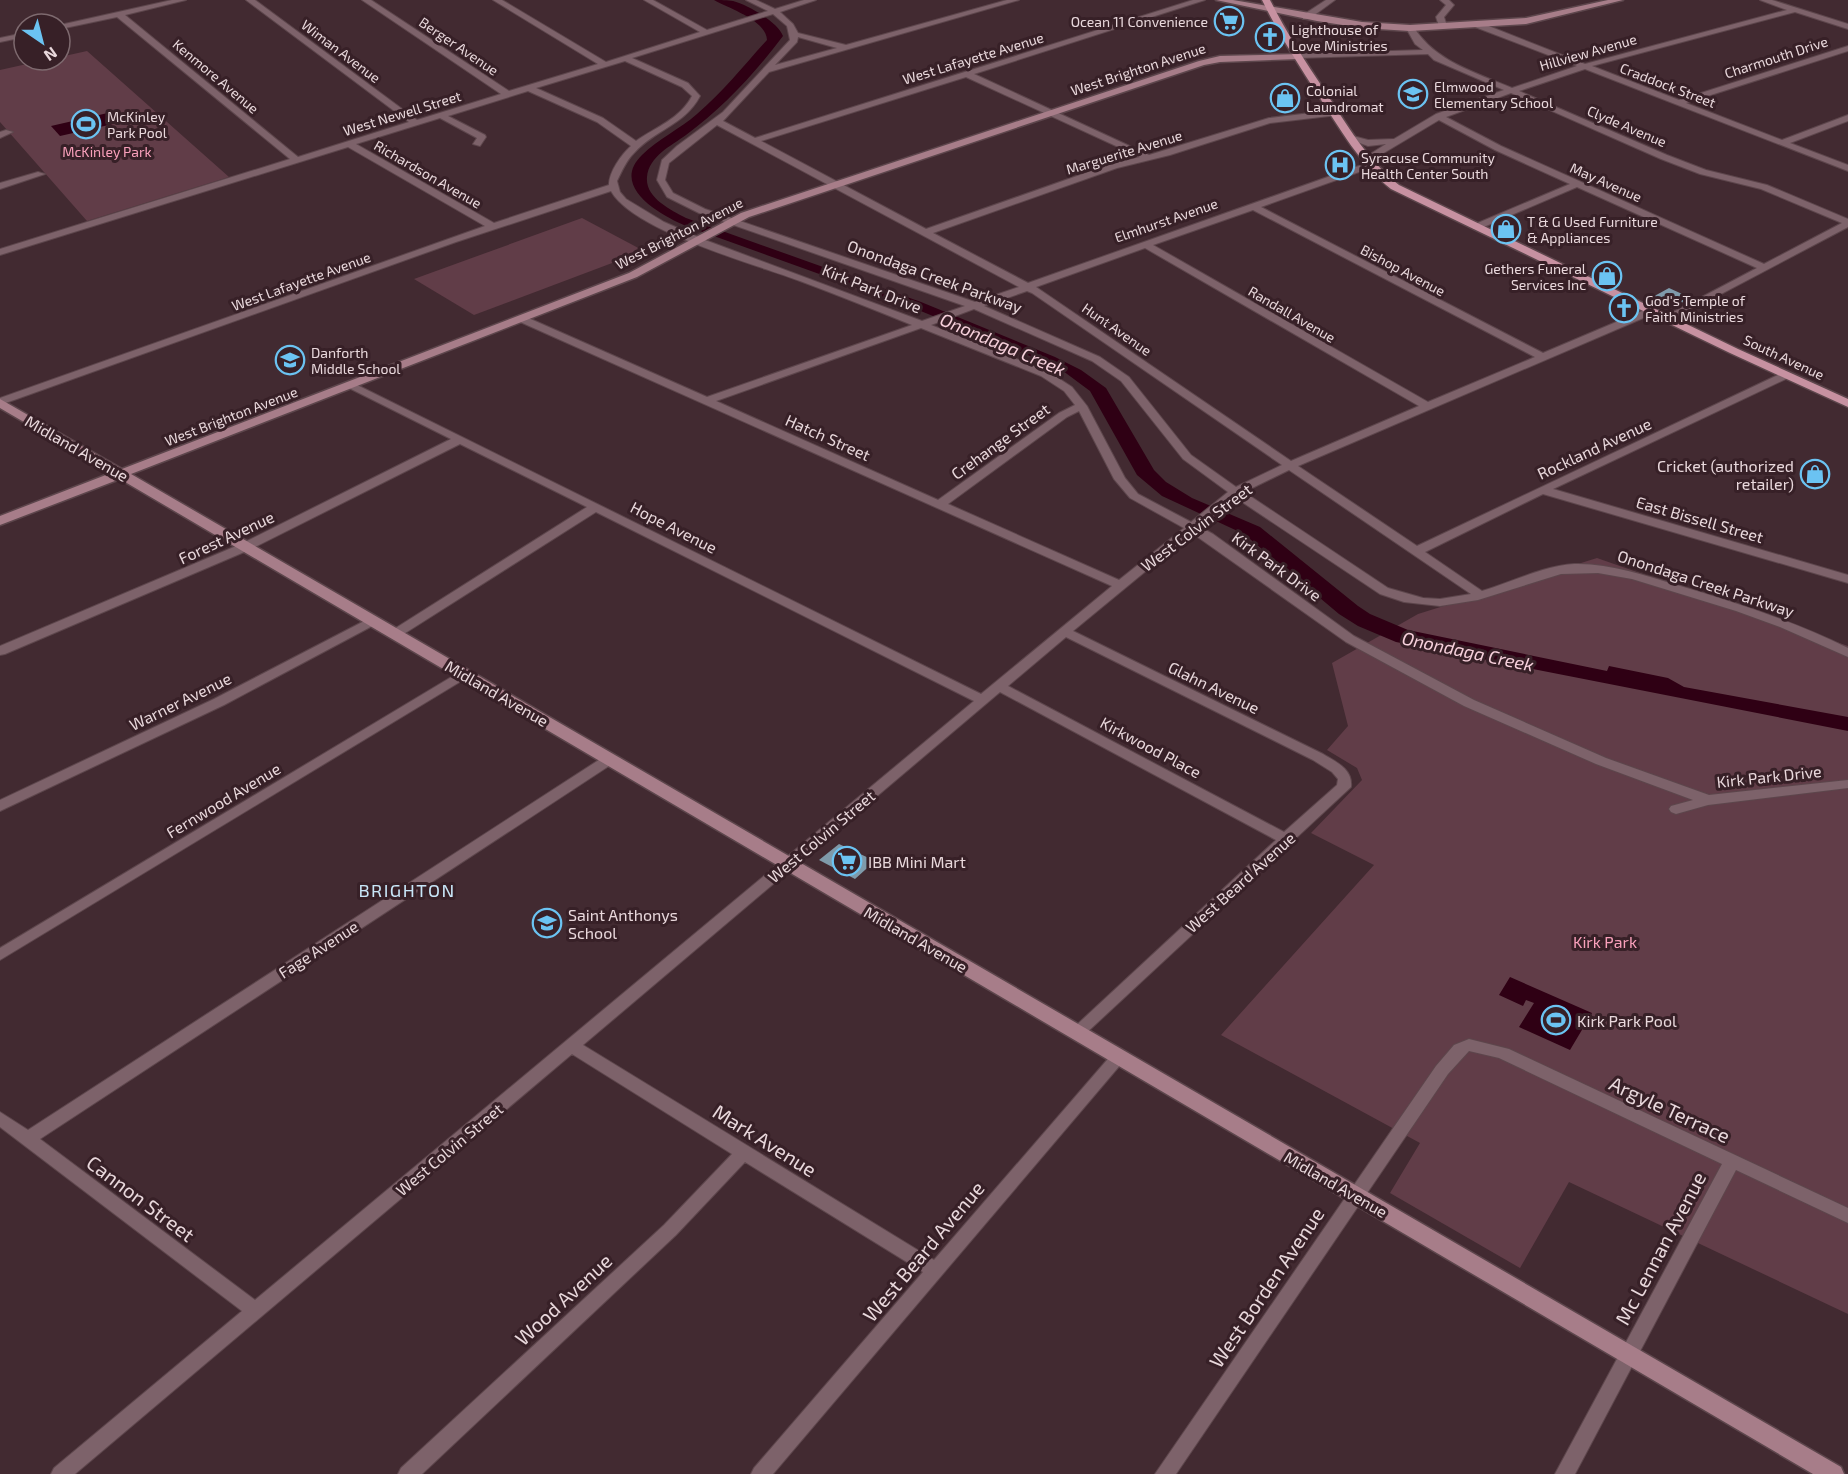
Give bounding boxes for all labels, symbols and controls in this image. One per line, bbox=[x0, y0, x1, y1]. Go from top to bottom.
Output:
supermarket icon: Ocean 11 Convenience bbox=[1213, 5, 1245, 37]
north arrow bbox=[12, 12, 72, 72]
street label: Berger Avenue bbox=[416, 13, 502, 79]
place label: Ocean 11 Convenience bbox=[1071, 13, 1208, 30]
street label: Wiman Avenue bbox=[298, 16, 384, 86]
church icon: Lighthouse of Love Ministries bbox=[1254, 21, 1286, 53]
place label: Lighthouse of Love Ministries bbox=[1291, 21, 1388, 54]
street label: West Lafayette Avenue bbox=[900, 28, 1046, 88]
street label: Hillview Avenue bbox=[1537, 30, 1639, 74]
street label: Charmouth Drive bbox=[1722, 32, 1830, 82]
street label: Kenmore Avenue bbox=[170, 35, 262, 117]
street label: West Brighton Avenue bbox=[1068, 39, 1208, 99]
text: N bbox=[41, 44, 61, 66]
street label: Craddock Street bbox=[1618, 59, 1718, 111]
school or university icon: Elmwood Elementary School bbox=[1397, 78, 1429, 110]
place label: Elmwood Elementary School bbox=[1434, 78, 1554, 111]
shop icon: Colonial Laundromat bbox=[1269, 82, 1301, 114]
place label: Colonial Laundromat bbox=[1306, 82, 1384, 115]
street label: West Newell Street bbox=[341, 87, 463, 139]
street label: Clyde Avenue bbox=[1585, 102, 1669, 150]
sports icon: McKinley Park Pool bbox=[70, 108, 102, 140]
place label: McKinley Park Pool bbox=[107, 108, 168, 141]
street label: Marguerite Avenue bbox=[1064, 126, 1184, 178]
street label: Richardson Avenue bbox=[371, 136, 485, 212]
park label: McKinley Park bbox=[62, 143, 152, 160]
hospital icon: Syracuse Community Health Center South bbox=[1324, 149, 1356, 181]
place label: Syracuse Community Health Center South bbox=[1361, 149, 1495, 182]
street label: May Avenue bbox=[1567, 159, 1645, 205]
street label: West Brighton Avenue bbox=[612, 193, 746, 273]
street label: Elmhurst Avenue bbox=[1112, 194, 1220, 246]
shop icon: T & G Used Furniture & Appliances bbox=[1490, 213, 1522, 245]
place label: T & G Used Furniture & Appliances bbox=[1527, 213, 1658, 246]
street label: Onondaga Creek Parkway bbox=[845, 235, 1026, 317]
street label: Bishop Avenue bbox=[1358, 241, 1448, 299]
street label: West Lafayette Avenue bbox=[229, 248, 373, 314]
street label: Kirk Park Drive bbox=[820, 259, 924, 317]
place label: Gethers Funeral Services Inc bbox=[1484, 260, 1587, 293]
shop icon: Gethers Funeral Services Inc bbox=[1591, 260, 1623, 292]
street label: Randall Avenue bbox=[1245, 282, 1339, 346]
church icon: God's Temple of Faith Ministries bbox=[1608, 292, 1640, 324]
place label: God's Temple of Faith Ministries bbox=[1645, 292, 1746, 325]
street label: Hunt Avenue bbox=[1079, 299, 1155, 359]
water label: Onondaga Creek bbox=[937, 308, 1069, 380]
street label: South Avenue bbox=[1741, 331, 1827, 383]
school or university icon: Danforth Middle School bbox=[274, 344, 306, 376]
place label: Danforth Middle School bbox=[311, 344, 401, 377]
street label: West Brighton Avenue bbox=[162, 383, 300, 449]
street label: Crehange Street bbox=[947, 399, 1053, 483]
street label: Hatch Street bbox=[783, 410, 873, 464]
street label: Midland Avenue bbox=[22, 411, 132, 485]
street label: Rockland Avenue bbox=[1534, 413, 1654, 483]
place label: Cricket (authorized retailer) bbox=[1657, 456, 1794, 493]
shop icon: Cricket (authorized retailer) bbox=[1799, 458, 1831, 490]
street label: West Colvin Street bbox=[1137, 479, 1255, 575]
street label: East Bissell Street bbox=[1634, 492, 1766, 546]
street label: Hope Avenue bbox=[628, 497, 720, 557]
street label: Forest Avenue bbox=[175, 507, 277, 567]
street label: Kirk Park Drive bbox=[1229, 527, 1325, 605]
street label: Onondaga Creek Parkway bbox=[1615, 545, 1797, 621]
water label: Onondaga Creek bbox=[1400, 626, 1536, 676]
street label: Midland Avenue bbox=[442, 656, 552, 730]
street label: Glahn Avenue bbox=[1165, 657, 1263, 717]
street label: Warner Avenue bbox=[126, 668, 234, 734]
street label: Kirkwood Place bbox=[1097, 712, 1205, 782]
street label: Fernwood Avenue bbox=[162, 758, 284, 842]
street label: Kirk Park Drive bbox=[1716, 761, 1822, 791]
street label: West Colvin Street bbox=[764, 786, 878, 886]
street label: West Beard Avenue bbox=[1181, 828, 1299, 936]
supermarket icon: IBB Mini Mart bbox=[831, 845, 863, 877]
place label: IBB Mini Mart bbox=[868, 852, 966, 871]
district label: BRIGHTON bbox=[358, 879, 456, 901]
street label: Midland Avenue bbox=[861, 902, 971, 976]
place label: Saint Anthonys School bbox=[568, 905, 678, 942]
school or university icon: Saint Anthonys School bbox=[531, 907, 563, 939]
street label: Fage Avenue bbox=[275, 916, 361, 982]
park label: Kirk Park bbox=[1573, 932, 1637, 951]
sports icon: Kirk Park Pool bbox=[1540, 1004, 1572, 1036]
place label: Kirk Park Pool bbox=[1577, 1011, 1677, 1030]
street label: Argyle Terrace bbox=[1606, 1071, 1734, 1147]
street label: West Colvin Street bbox=[392, 1099, 506, 1199]
street label: Mark Avenue bbox=[709, 1099, 821, 1181]
street label: Midland Avenue bbox=[1281, 1147, 1391, 1221]
street label: Cannon Street bbox=[82, 1150, 200, 1247]
street label: Mc Lennan Avenue bbox=[1610, 1167, 1710, 1329]
street label: West Beard Avenue bbox=[857, 1176, 989, 1326]
street label: West Borden Avenue bbox=[1203, 1202, 1329, 1372]
street label: Wood Avenue bbox=[510, 1248, 616, 1350]

